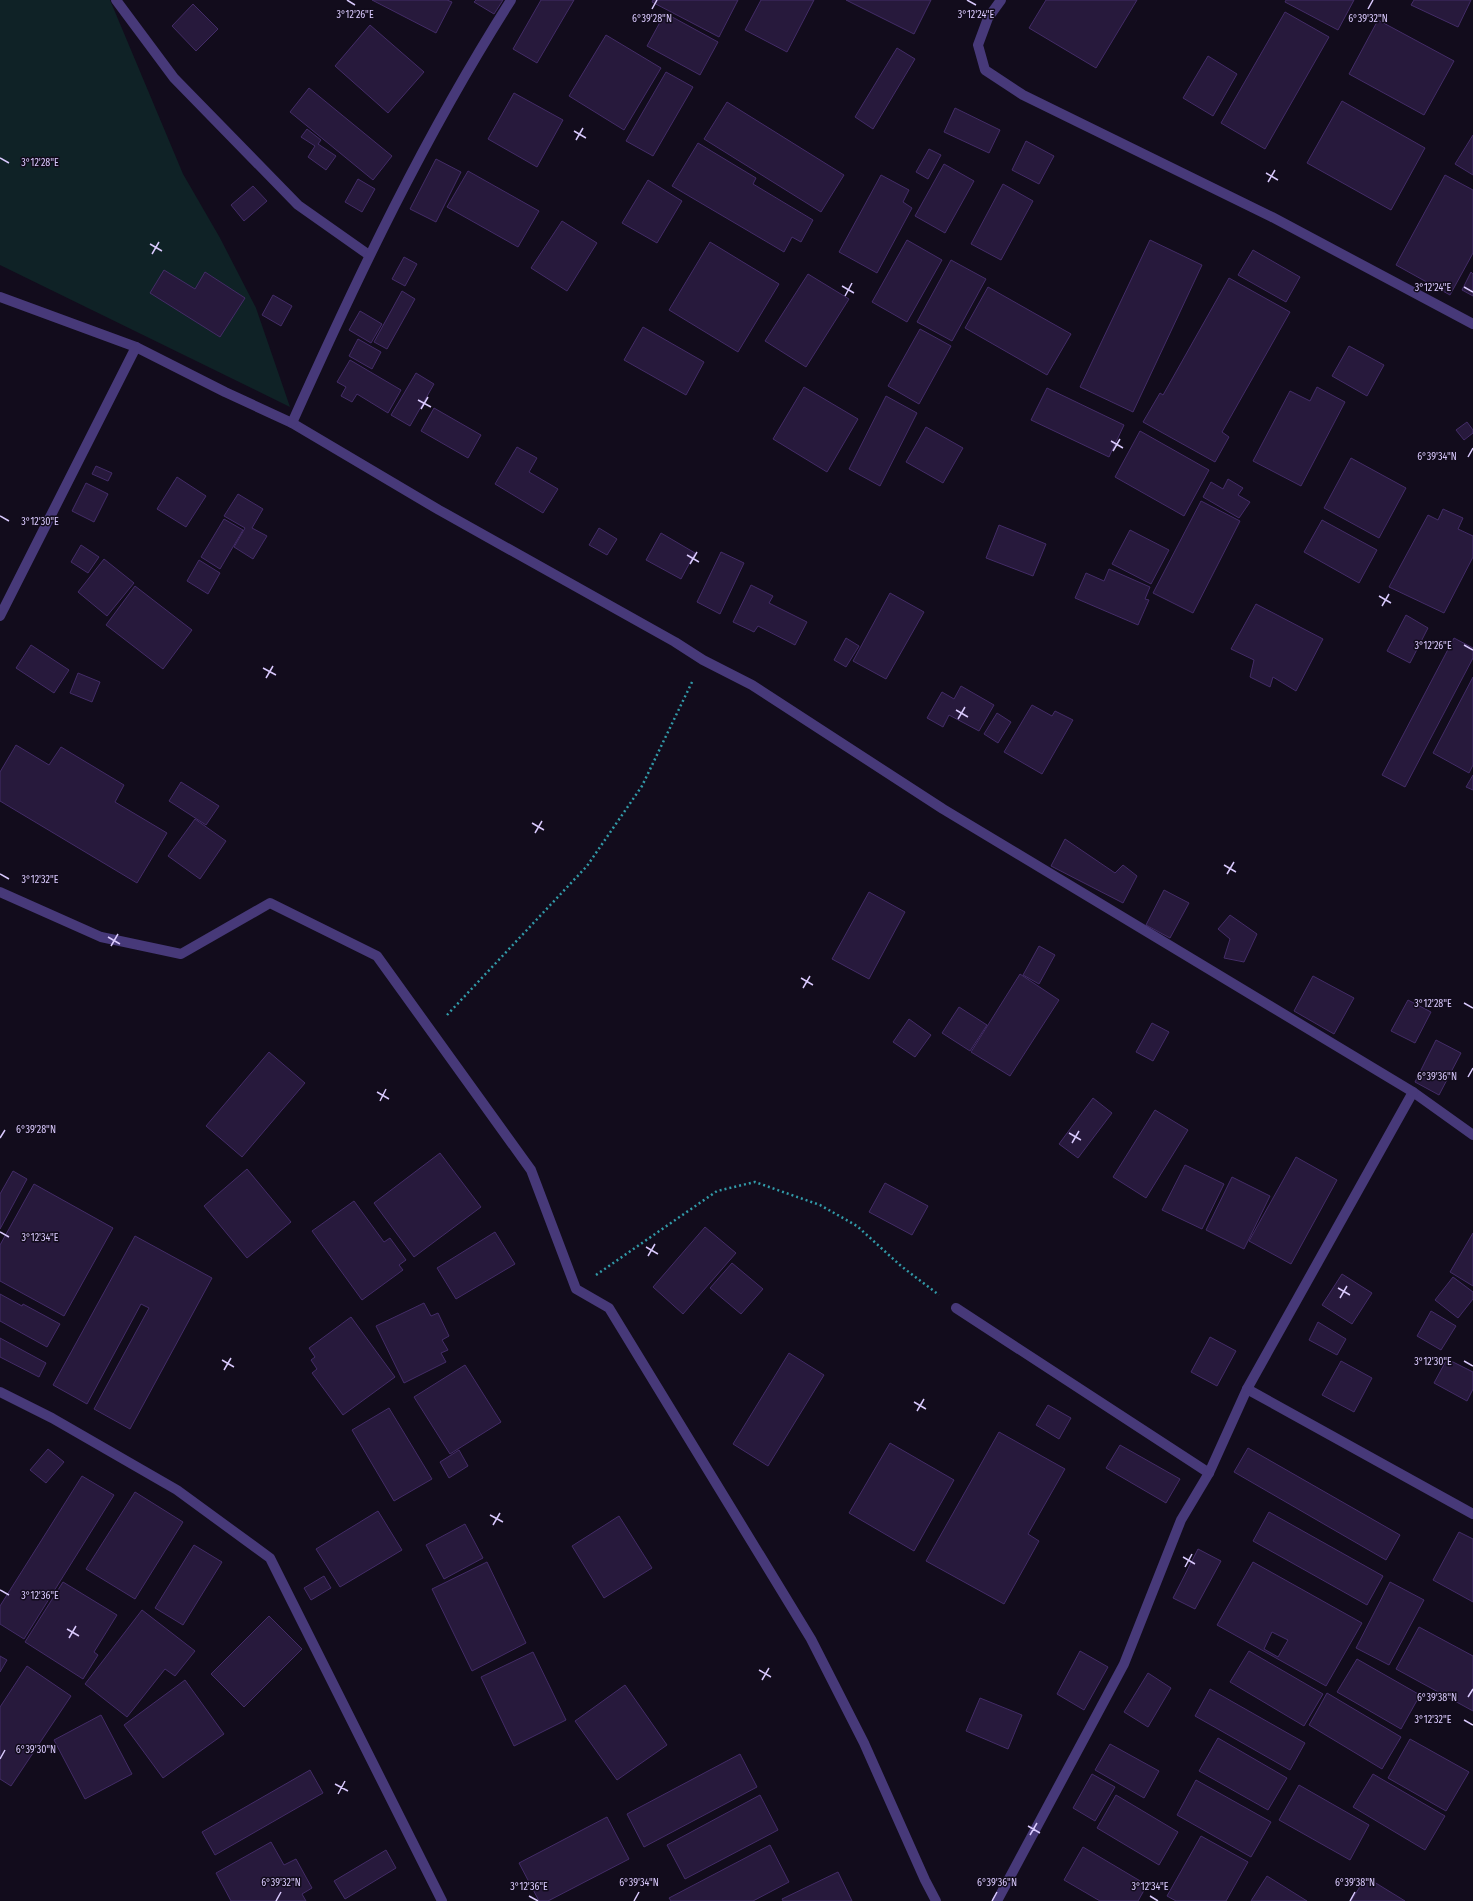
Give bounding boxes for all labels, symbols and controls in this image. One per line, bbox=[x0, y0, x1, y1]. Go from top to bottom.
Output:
text: 3°12'26"E bbox=[336, 9, 374, 21]
text: 3°12'24"E bbox=[958, 9, 995, 21]
text: 6°39'28"N bbox=[632, 13, 672, 25]
text: 6°39'32"N bbox=[1348, 13, 1388, 25]
text: 3°12'28"E bbox=[21, 157, 59, 169]
text: 3°12'24"E bbox=[1415, 282, 1452, 294]
text: 6°39'34"N bbox=[1417, 451, 1457, 463]
text: 3°12'30"E bbox=[21, 516, 59, 528]
text: 3°12'26"E bbox=[1414, 640, 1452, 652]
text: 3°12'32"E bbox=[22, 874, 59, 886]
text: 3°12'28"E bbox=[1414, 998, 1452, 1010]
text: 6°39'36"N bbox=[1417, 1071, 1457, 1083]
text: 6°39'28"N bbox=[16, 1124, 56, 1136]
text: 3°12'34"E bbox=[22, 1232, 59, 1244]
text: 3°12'30"E bbox=[1414, 1356, 1452, 1368]
text: 3°12'36"E bbox=[21, 1590, 59, 1602]
text: 6°39'38"N bbox=[1417, 1692, 1457, 1704]
text: 3°12'32"E bbox=[1415, 1714, 1452, 1726]
text: 6°39'30"N bbox=[16, 1744, 56, 1756]
text: 6°39'32"N bbox=[261, 1877, 301, 1889]
text: 6°39'34"N bbox=[619, 1877, 659, 1889]
text: 6°39'36"N bbox=[977, 1877, 1017, 1889]
text: 6°39'38"N bbox=[1335, 1877, 1375, 1889]
text: 3°12'36"E bbox=[510, 1881, 548, 1893]
text: 3°12'34"E bbox=[1132, 1881, 1169, 1893]

